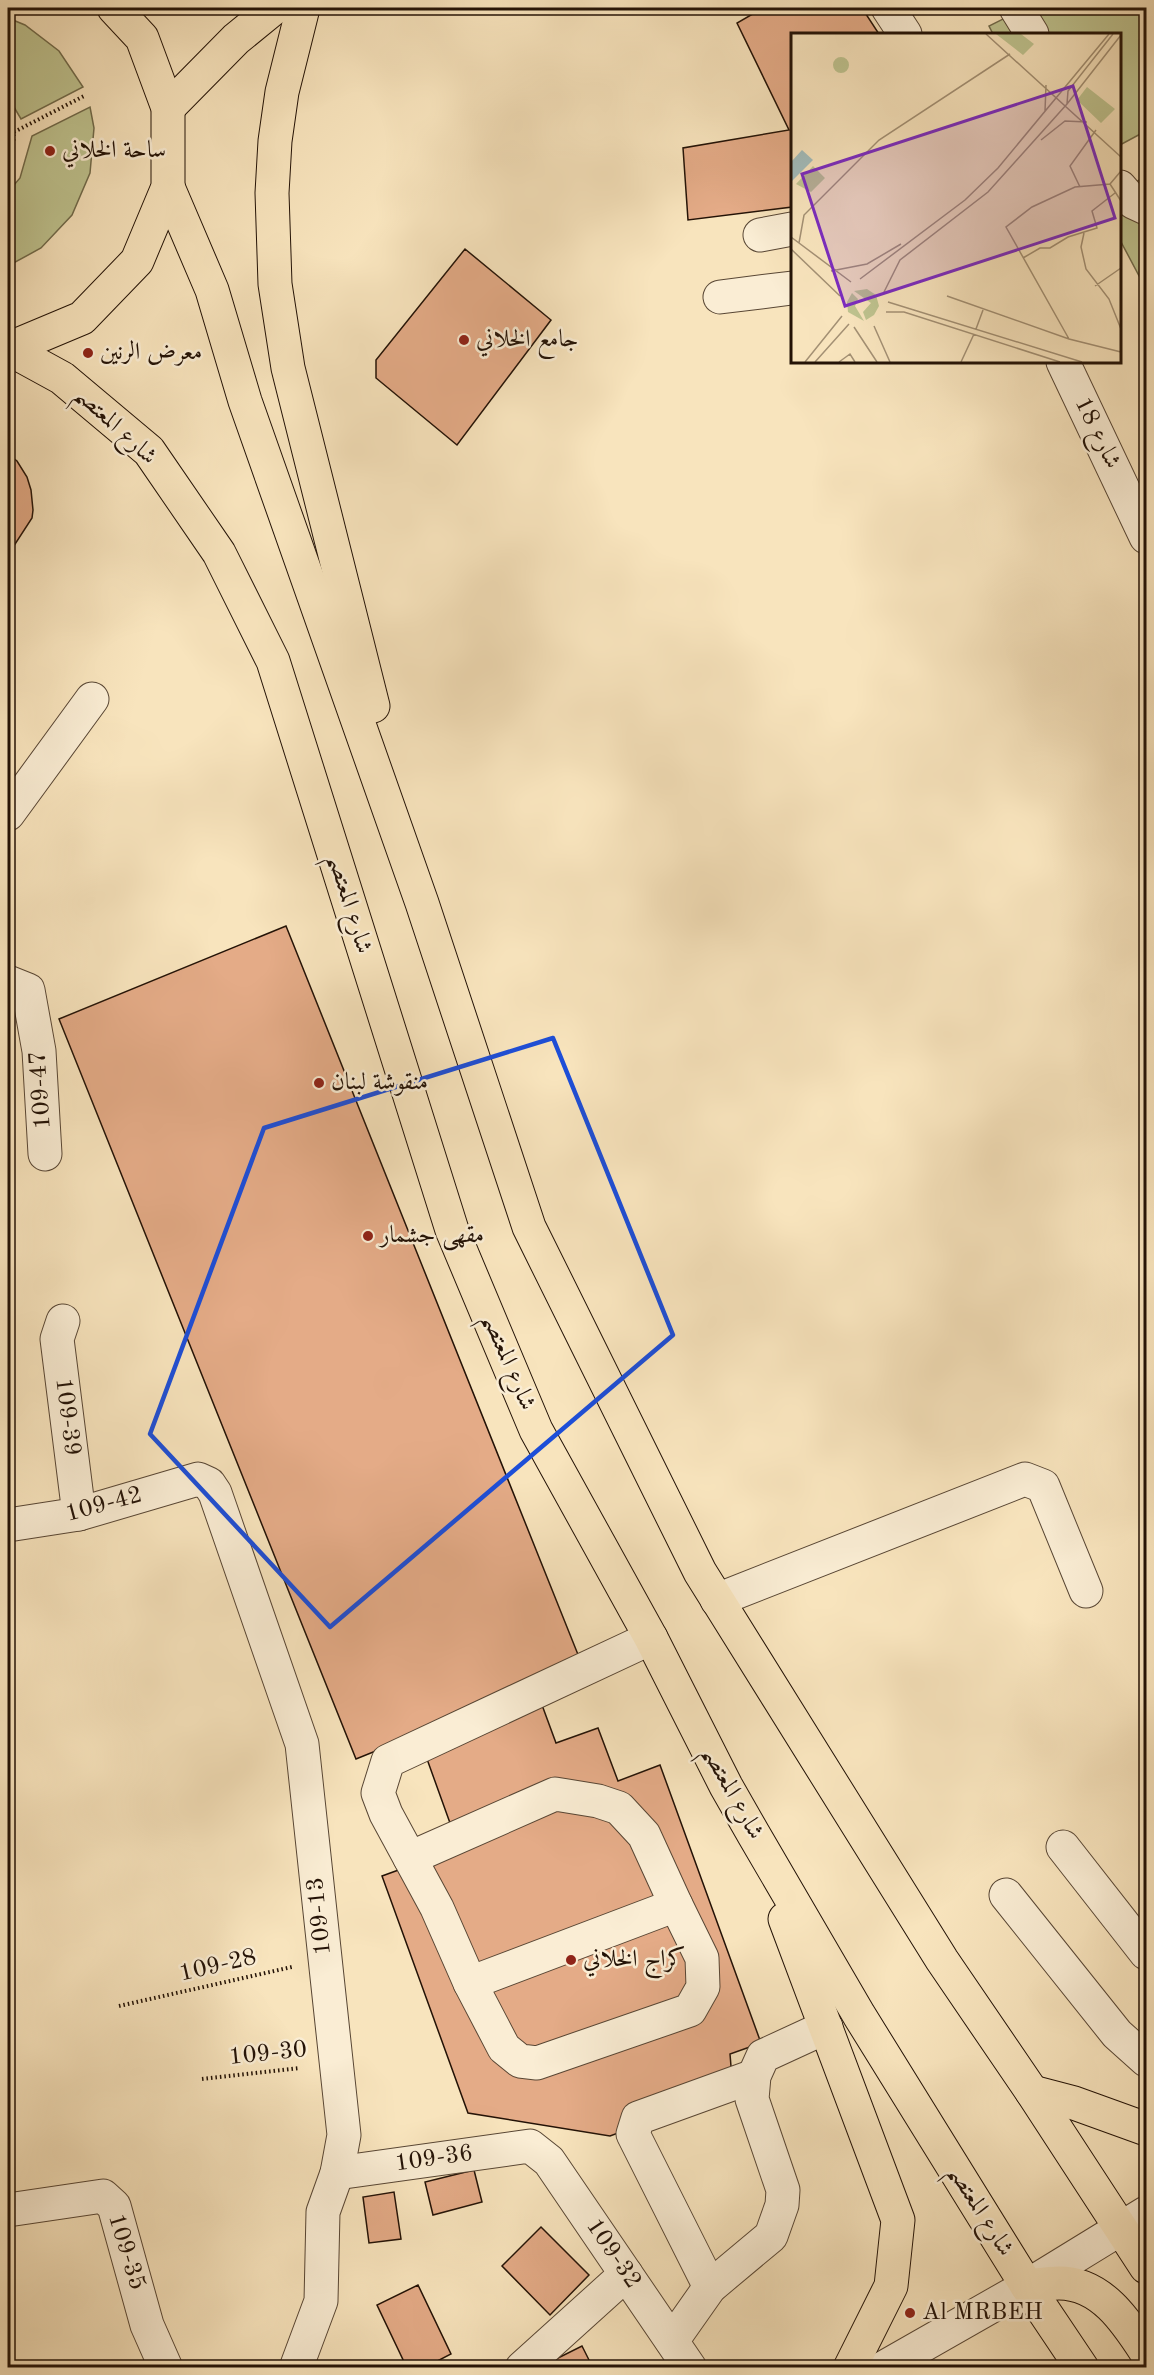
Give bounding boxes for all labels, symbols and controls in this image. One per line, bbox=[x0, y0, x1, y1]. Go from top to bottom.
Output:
inset map bbox=[791, 33, 1121, 363]
place label: ساحة الخلاني bbox=[62, 139, 166, 168]
marker: ساحة الخلاني bbox=[43, 144, 57, 158]
place label: جامع الخلاني bbox=[476, 328, 578, 360]
marker: جامع الخلاني bbox=[457, 333, 471, 347]
place label: معرض الرنين bbox=[100, 340, 202, 366]
marker: معرض الرنين bbox=[81, 346, 95, 360]
street label: شارع المعتصم bbox=[62, 382, 161, 477]
street label: شارع 18 bbox=[1064, 393, 1124, 475]
street label: شارع المعتصم bbox=[313, 851, 375, 959]
street label: 109-47 bbox=[26, 1050, 56, 1130]
place label: منقوشة لبنان bbox=[331, 1071, 428, 1096]
marker: منقوشة لبنان bbox=[312, 1076, 326, 1090]
place label: مقهى جشمار bbox=[378, 1224, 484, 1251]
marker: مقهى جشمار bbox=[361, 1229, 375, 1243]
street label: شارع المعتصم bbox=[468, 1310, 539, 1418]
street label: 109-39 bbox=[50, 1377, 84, 1457]
street label: 109-42 bbox=[63, 1483, 145, 1527]
street label: شارع المعتصم bbox=[688, 1742, 767, 1849]
street label: 109-13 bbox=[304, 1876, 336, 1956]
street label: 109-28 bbox=[177, 1945, 259, 1987]
place label: كراج الخلاني bbox=[583, 1945, 686, 1979]
marker: كراج الخلاني bbox=[564, 1953, 578, 1967]
street label: 109-30 bbox=[228, 2038, 308, 2070]
street label: 109-36 bbox=[393, 2142, 475, 2176]
street label: شارع المعتصم bbox=[934, 2161, 1017, 2266]
street label: 109-35 bbox=[103, 2211, 149, 2293]
street label: 109-32 bbox=[581, 2215, 645, 2293]
place label: Al MRBEH bbox=[922, 2301, 1043, 2325]
marker: Al MRBEH bbox=[903, 2306, 917, 2320]

